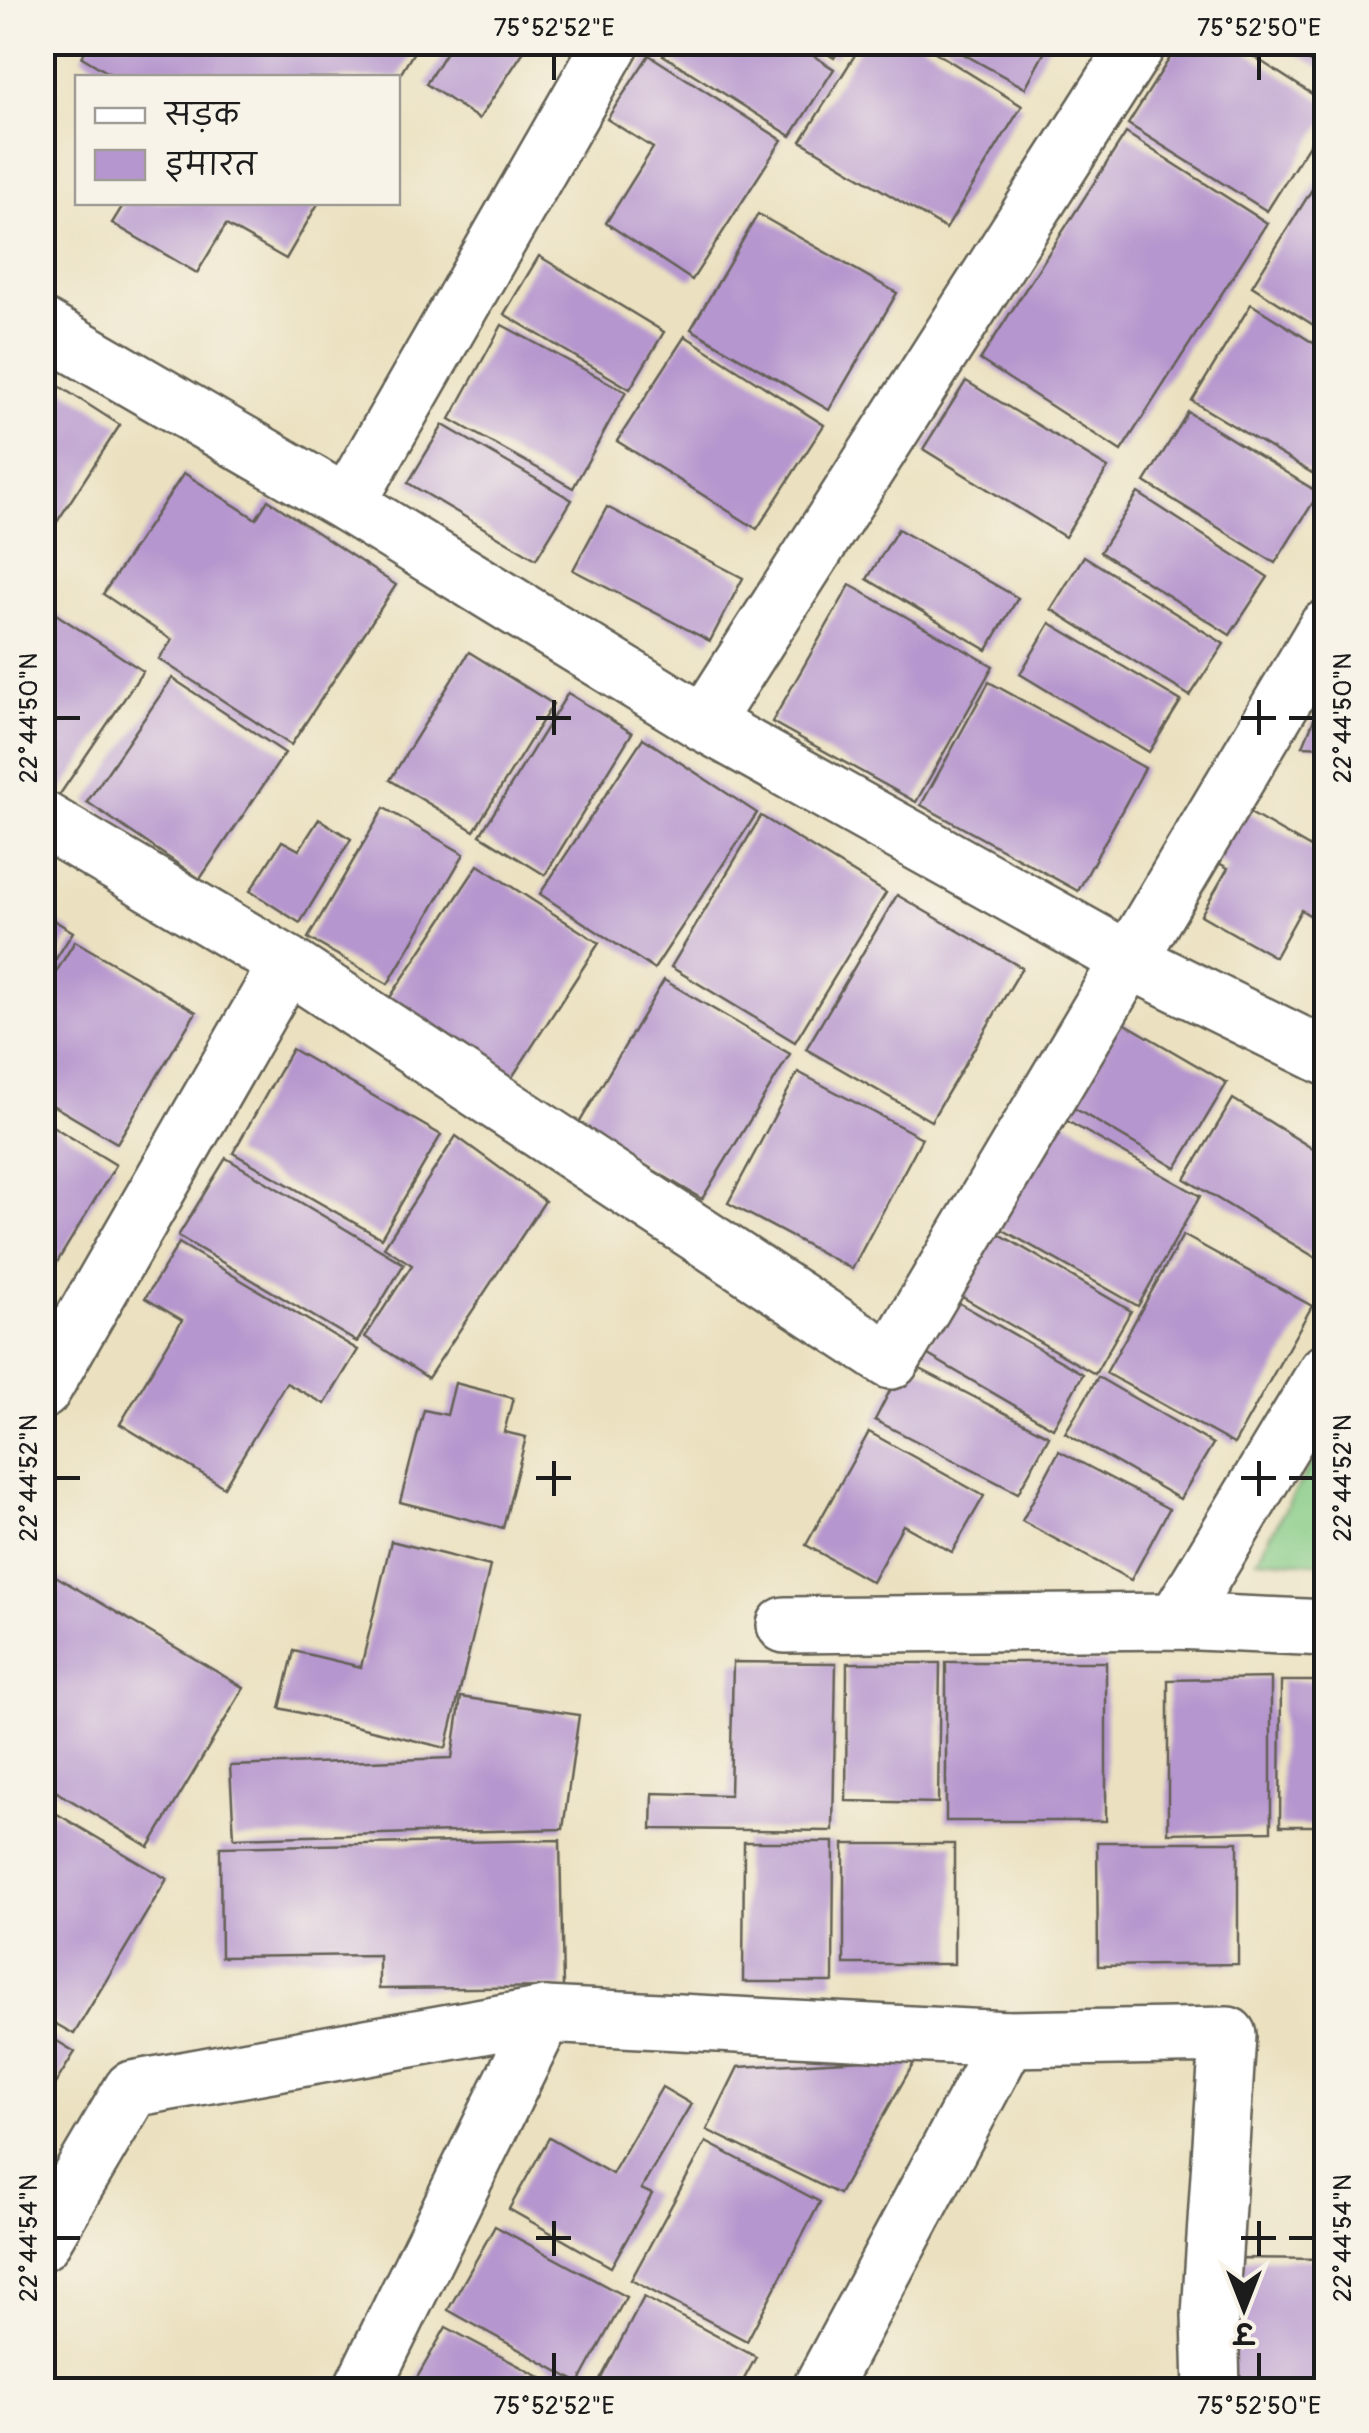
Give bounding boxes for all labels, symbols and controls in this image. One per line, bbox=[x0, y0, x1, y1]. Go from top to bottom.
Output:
text: 75°52'52"E bbox=[494, 13, 614, 44]
text: 75°52'50"E bbox=[1197, 13, 1321, 44]
legend bbox=[75, 75, 400, 205]
text: सड़क bbox=[163, 97, 241, 134]
text: इमारत bbox=[165, 147, 258, 184]
text: 22°44'50"N bbox=[14, 653, 45, 783]
text: 22°44'50"N bbox=[1328, 653, 1359, 783]
text: 22°44'52"N bbox=[14, 1414, 45, 1542]
text: 22°44'52"N bbox=[1328, 1414, 1359, 1542]
text: 22°44'54"N bbox=[14, 2174, 45, 2302]
text: 22°44'54"N bbox=[1328, 2174, 1359, 2302]
north arrow bbox=[1194, 2258, 1294, 2358]
text: उ bbox=[1232, 2314, 1256, 2349]
text: 75°52'52"E bbox=[494, 2391, 614, 2422]
text: 75°52'50"E bbox=[1197, 2391, 1321, 2422]

